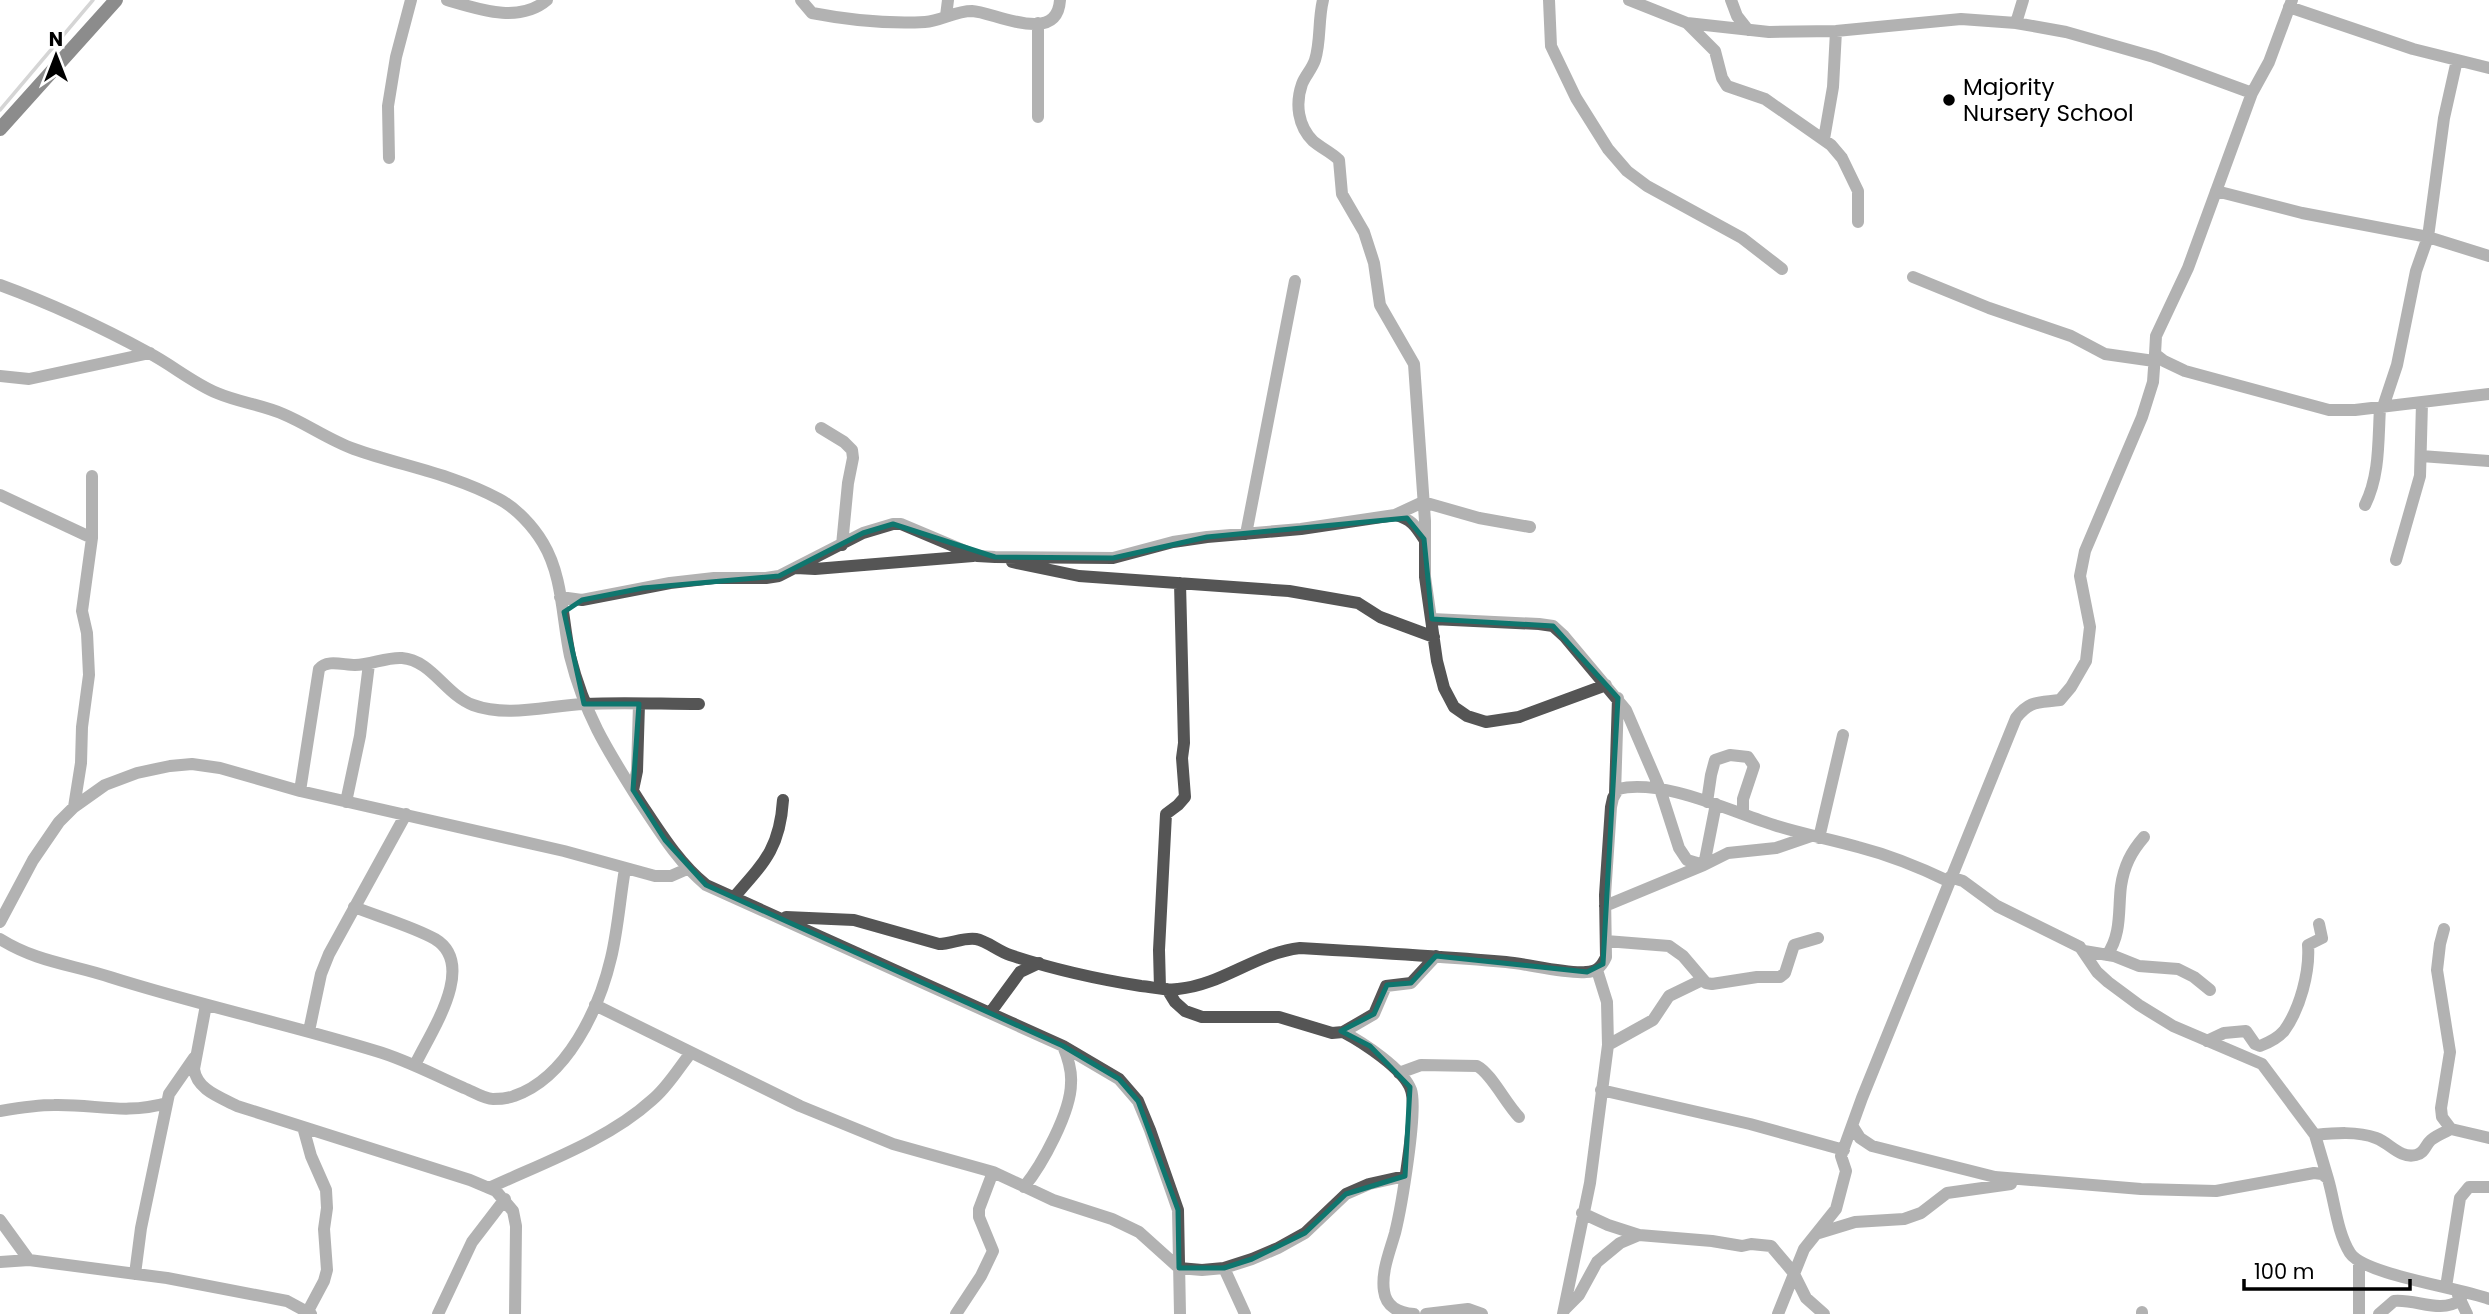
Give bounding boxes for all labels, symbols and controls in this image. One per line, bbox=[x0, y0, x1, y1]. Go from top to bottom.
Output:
north arrow bbox=[21, 21, 91, 91]
text: N bbox=[49, 26, 63, 53]
place label: Majority Nursery School bbox=[1963, 71, 2134, 129]
marker: Majority Nursery School bbox=[1941, 92, 1957, 108]
scale bar bbox=[2244, 1248, 2410, 1292]
text: 100 m bbox=[2254, 1257, 2314, 1286]

